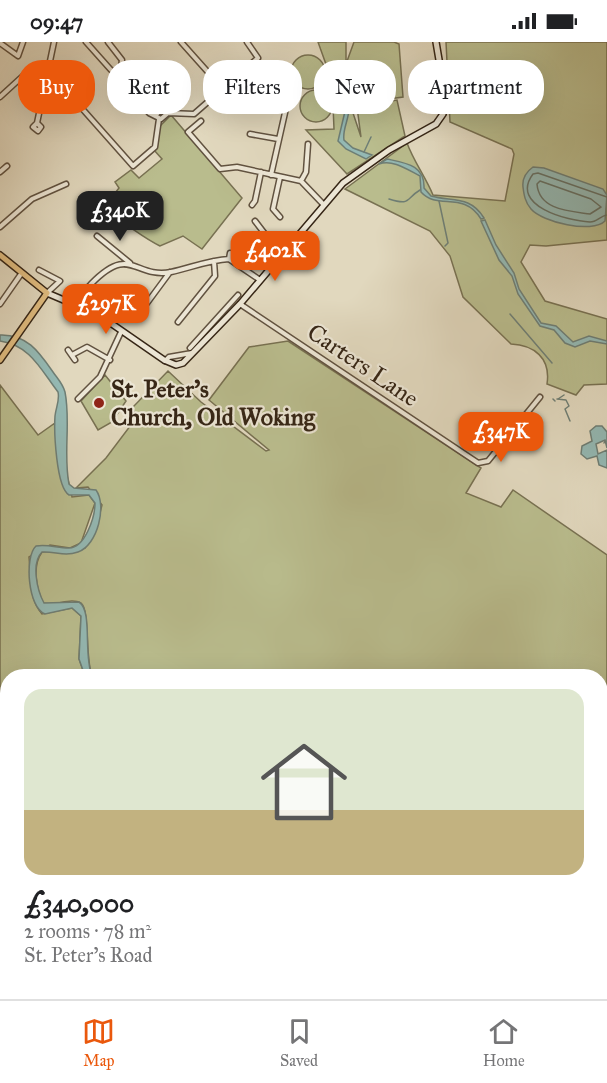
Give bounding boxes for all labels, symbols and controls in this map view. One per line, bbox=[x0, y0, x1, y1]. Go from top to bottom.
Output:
text: 09:47 bbox=[30, 8, 83, 35]
chip: Buy bbox=[18, 60, 95, 114]
chip: Rent bbox=[107, 60, 191, 114]
chip: Filters bbox=[203, 60, 302, 114]
chip: New bbox=[314, 60, 396, 114]
chip: Apartment bbox=[408, 60, 544, 114]
pin: £340K bbox=[78, 191, 162, 242]
text: £340K bbox=[91, 198, 149, 222]
pin: £402K bbox=[233, 231, 317, 282]
text: £402K bbox=[245, 238, 305, 262]
pin: £297K bbox=[64, 284, 148, 335]
text: £297K bbox=[76, 291, 136, 315]
street label: Carters Lane bbox=[302, 317, 424, 413]
place label: St. Peter's Church, Old Woking bbox=[111, 374, 316, 432]
marker: St. Peter's Church, Old Woking bbox=[92, 396, 106, 410]
pin: £347K bbox=[459, 412, 543, 463]
text: £347K bbox=[472, 419, 530, 443]
icon: home bbox=[250, 728, 358, 836]
text: £340,000 bbox=[24, 887, 134, 919]
text: 2 rooms · 78 m² bbox=[24, 919, 151, 943]
text: St. Peter's Road bbox=[24, 943, 152, 967]
tab: Map bbox=[82, 1015, 115, 1070]
tab: Saved bbox=[280, 1015, 318, 1070]
tab: Home bbox=[483, 1015, 525, 1070]

